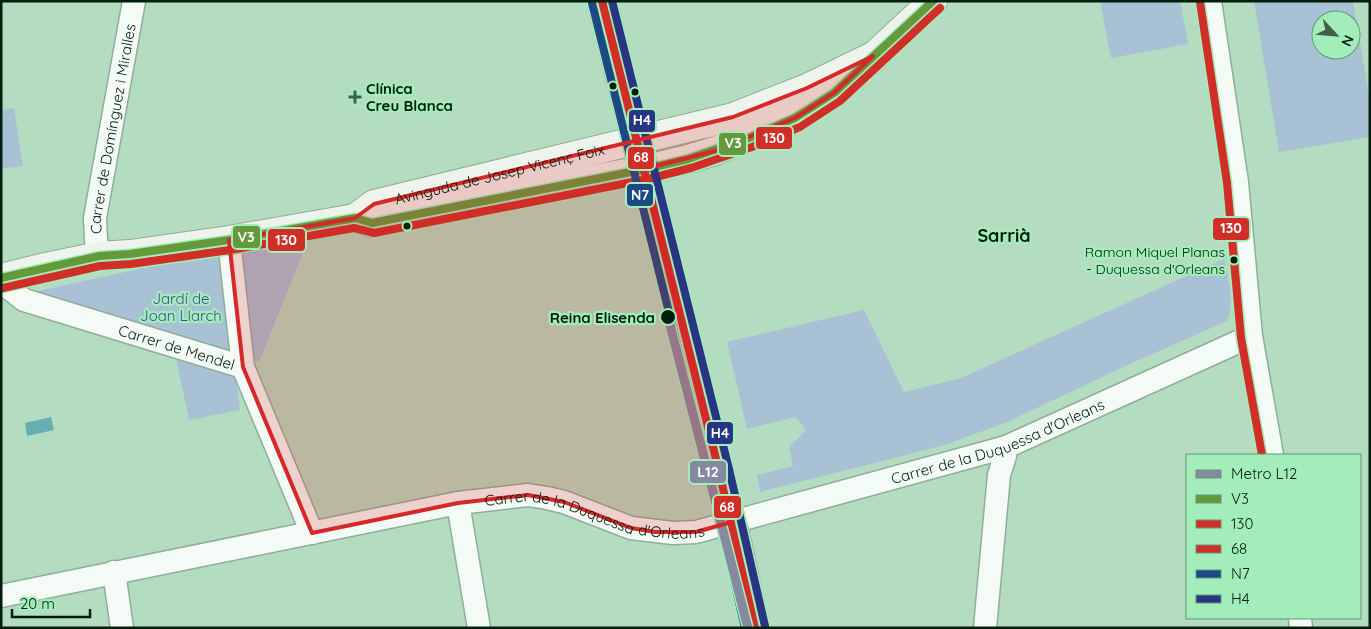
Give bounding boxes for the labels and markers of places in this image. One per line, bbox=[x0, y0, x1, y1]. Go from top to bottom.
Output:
place label: Clínica Creu Blanca bbox=[366, 79, 453, 115]
unlabelled marker bbox=[608, 81, 618, 91]
unlabelled marker bbox=[630, 87, 640, 97]
marker: Clínica Creu Blanca bbox=[348, 90, 362, 104]
unlabelled marker bbox=[402, 221, 412, 231]
place label: Ramon Miquel Planas - Duquessa d'Orleans bbox=[1085, 243, 1225, 278]
marker: Ramon Miquel Planas - Duquessa d'Orleans bbox=[1229, 255, 1239, 265]
place label: Reina Elisenda bbox=[550, 308, 655, 327]
marker: Reina Elisenda bbox=[659, 308, 677, 326]

